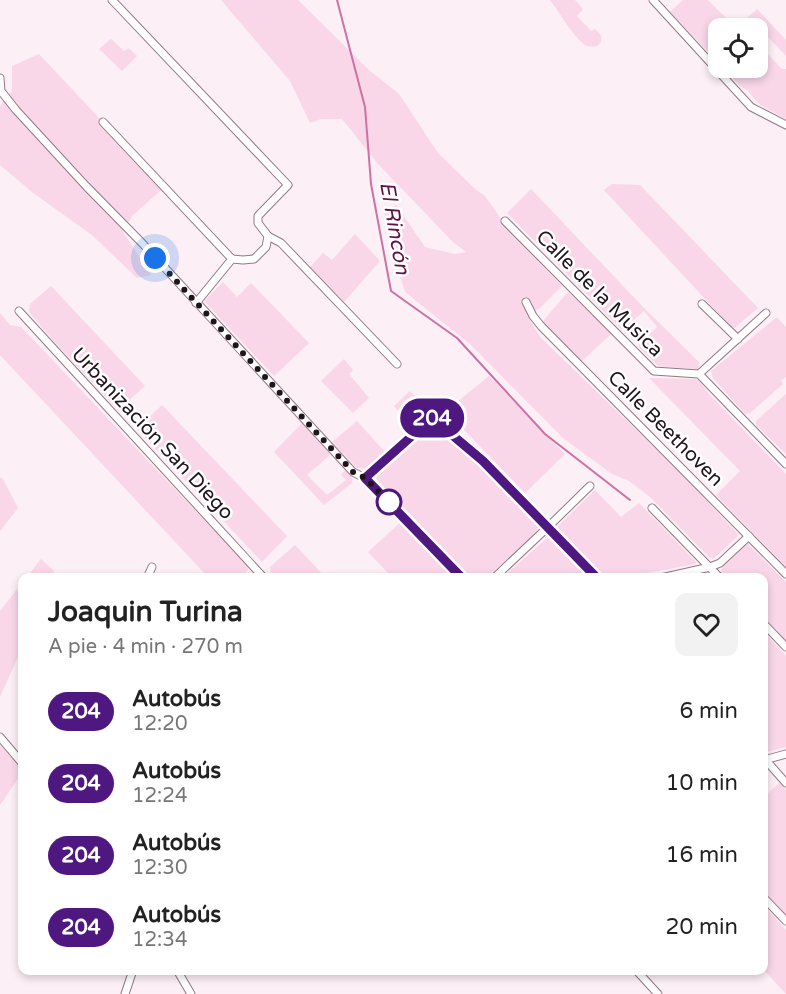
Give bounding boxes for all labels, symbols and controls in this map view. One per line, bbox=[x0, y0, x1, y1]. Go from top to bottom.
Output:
map controls bbox=[708, 18, 768, 78]
button: locate bbox=[708, 18, 768, 78]
water label: El Rincón bbox=[374, 180, 415, 278]
street label: Calle de la Musica bbox=[531, 225, 668, 362]
your location bbox=[140, 243, 170, 273]
street label: Urbanización San Diego bbox=[66, 343, 238, 525]
street label: Calle Beethoven bbox=[602, 366, 728, 492]
line badge: 204 bbox=[398, 398, 466, 438]
text: 204 bbox=[412, 406, 452, 431]
unlabelled marker bbox=[376, 489, 402, 515]
button: heart bbox=[675, 593, 738, 656]
text: Joaquin Turina bbox=[48, 595, 243, 629]
text: A pie · 4 min · 270 m bbox=[48, 635, 243, 659]
text: Autobús bbox=[132, 686, 221, 712]
text: 6 min bbox=[679, 698, 738, 724]
text: 204 bbox=[61, 699, 101, 724]
text: 12:20 bbox=[132, 712, 187, 736]
text: Autobús bbox=[132, 758, 221, 784]
text: 10 min bbox=[666, 770, 738, 796]
text: 204 bbox=[61, 771, 101, 796]
text: 12:24 bbox=[132, 784, 187, 808]
text: Autobús bbox=[132, 830, 221, 856]
text: 16 min bbox=[666, 842, 738, 868]
text: 204 bbox=[61, 843, 101, 868]
text: 12:30 bbox=[132, 856, 187, 880]
text: Autobús bbox=[132, 902, 221, 928]
text: 20 min bbox=[666, 914, 738, 940]
text: 204 bbox=[61, 915, 101, 940]
text: 12:34 bbox=[132, 928, 187, 952]

